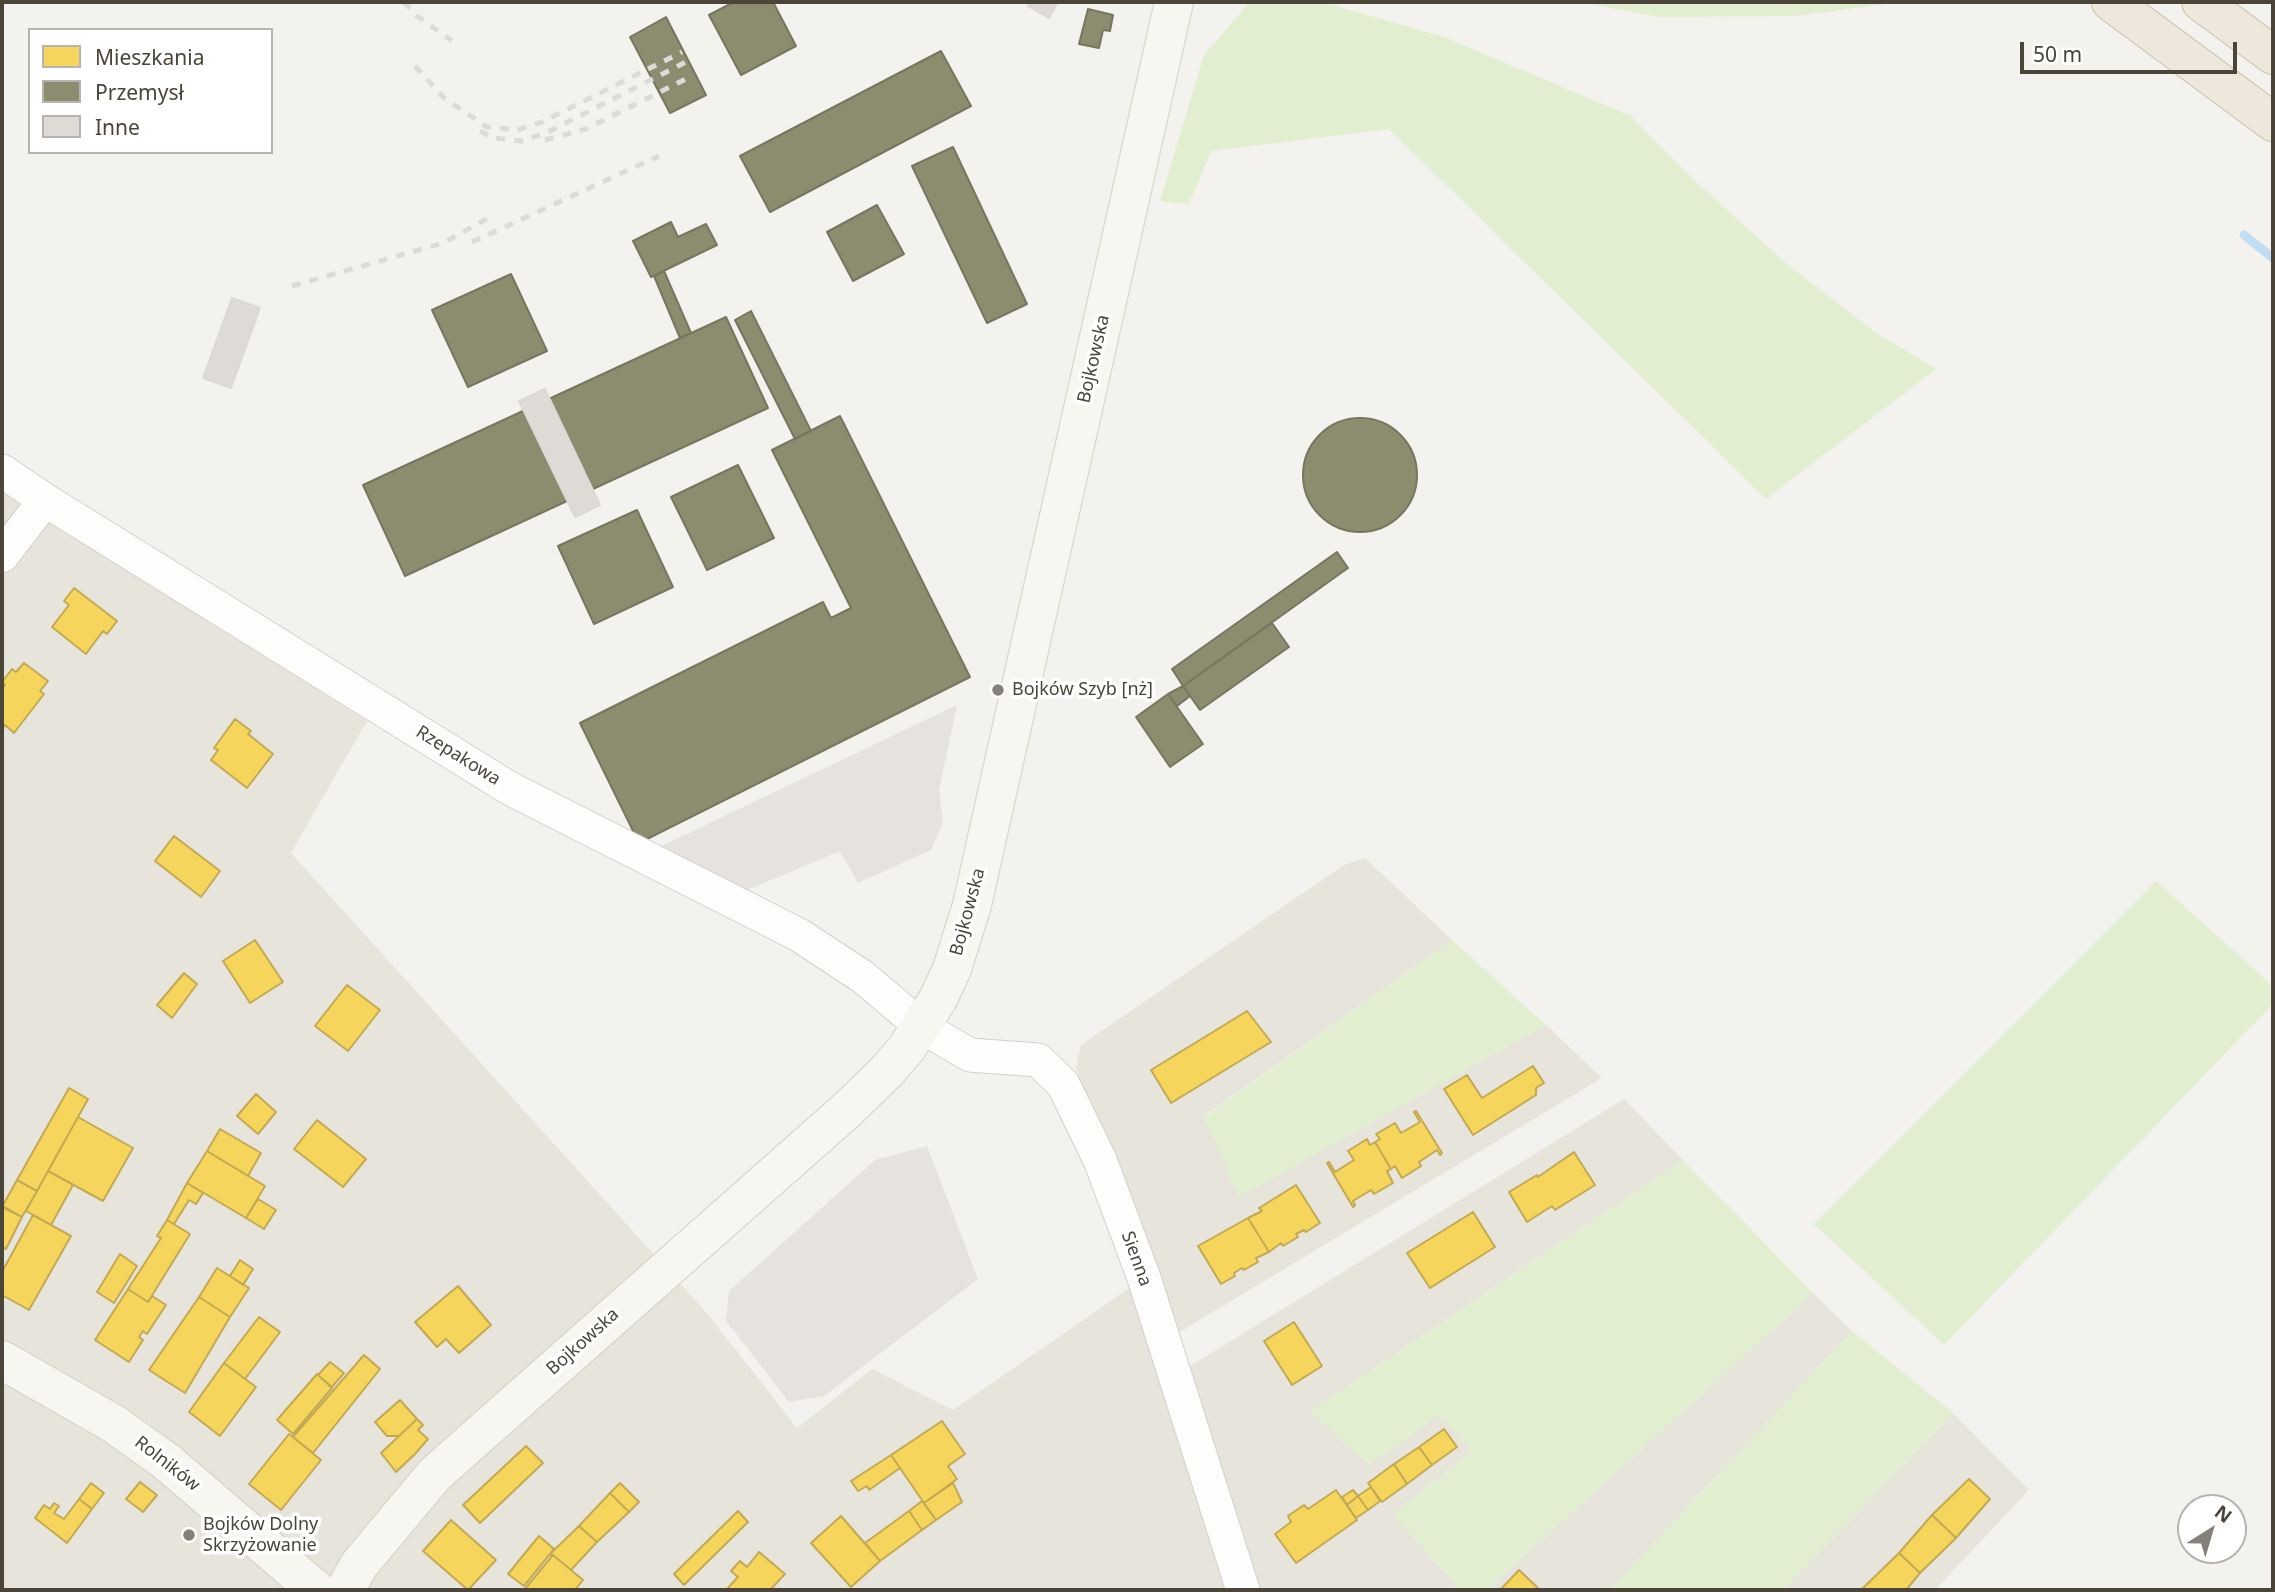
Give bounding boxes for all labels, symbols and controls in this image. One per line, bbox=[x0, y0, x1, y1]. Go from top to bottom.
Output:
legend bbox=[28, 28, 273, 154]
scale bar bbox=[2023, 28, 2240, 72]
text: 50 m bbox=[2033, 40, 2082, 68]
text: Mieszkania bbox=[95, 43, 204, 71]
text: Przemysł bbox=[95, 78, 184, 106]
text: Inne bbox=[95, 113, 140, 141]
street label: Bojkowska bbox=[1073, 313, 1115, 405]
place label: Bojków Szyb [nż] bbox=[1012, 679, 1153, 701]
marker: Bojków Szyb [nż] bbox=[990, 682, 1006, 698]
street label: Rzepakowa bbox=[412, 722, 504, 790]
street label: Bojkowska bbox=[946, 866, 990, 958]
street label: Sienna bbox=[1116, 1229, 1156, 1289]
street label: Bojkowska bbox=[542, 1304, 624, 1380]
street label: Rolników bbox=[130, 1432, 204, 1496]
north arrow bbox=[2177, 1494, 2247, 1564]
text: N bbox=[2209, 1499, 2237, 1529]
place label: Bojków Dolny Skrzyżowanie bbox=[203, 1514, 318, 1556]
marker: Bojków Dolny Skrzyżowanie bbox=[181, 1527, 197, 1543]

